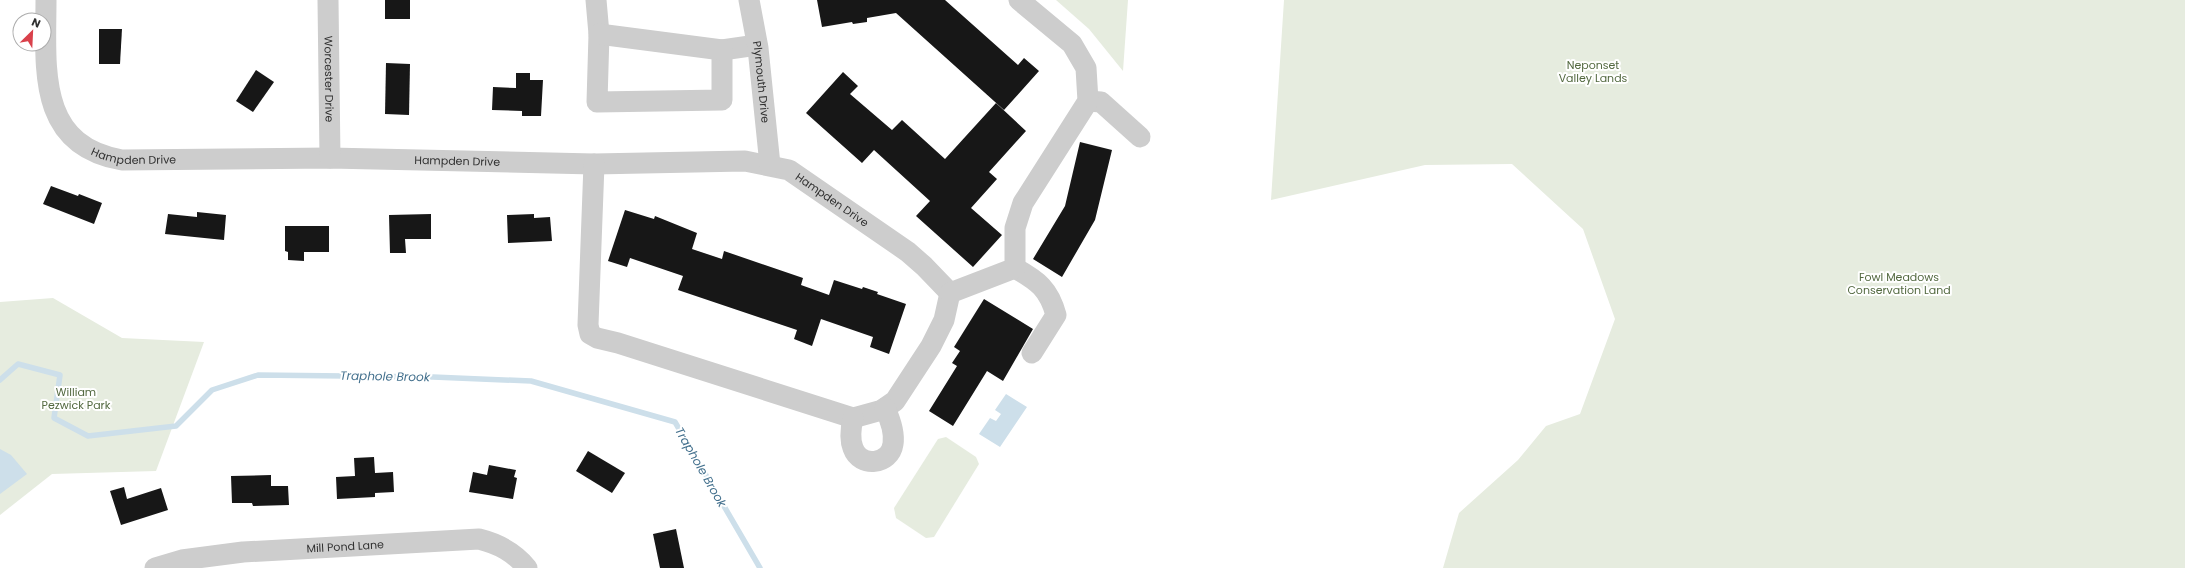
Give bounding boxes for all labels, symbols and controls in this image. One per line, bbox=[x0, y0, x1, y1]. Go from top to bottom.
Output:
north arrow bbox=[12, 12, 52, 52]
text: N bbox=[29, 14, 43, 32]
street label: Worcester Drive bbox=[320, 36, 338, 123]
street label: Plymouth Drive bbox=[749, 40, 774, 124]
park label: Neponset Valley Lands bbox=[1559, 57, 1628, 86]
street label: Hampden Drive bbox=[89, 143, 176, 168]
street label: Hampden Drive bbox=[414, 152, 500, 170]
street label: Hampden Drive bbox=[792, 169, 872, 231]
park label: Fowl Meadows Conservation Land bbox=[1847, 269, 1951, 298]
water label: Traphole Brook bbox=[340, 367, 431, 385]
park label: William Pezwick Park bbox=[42, 384, 111, 413]
water label: Traphole Brook bbox=[671, 424, 731, 511]
street label: Mill Pond Lane bbox=[306, 536, 384, 556]

